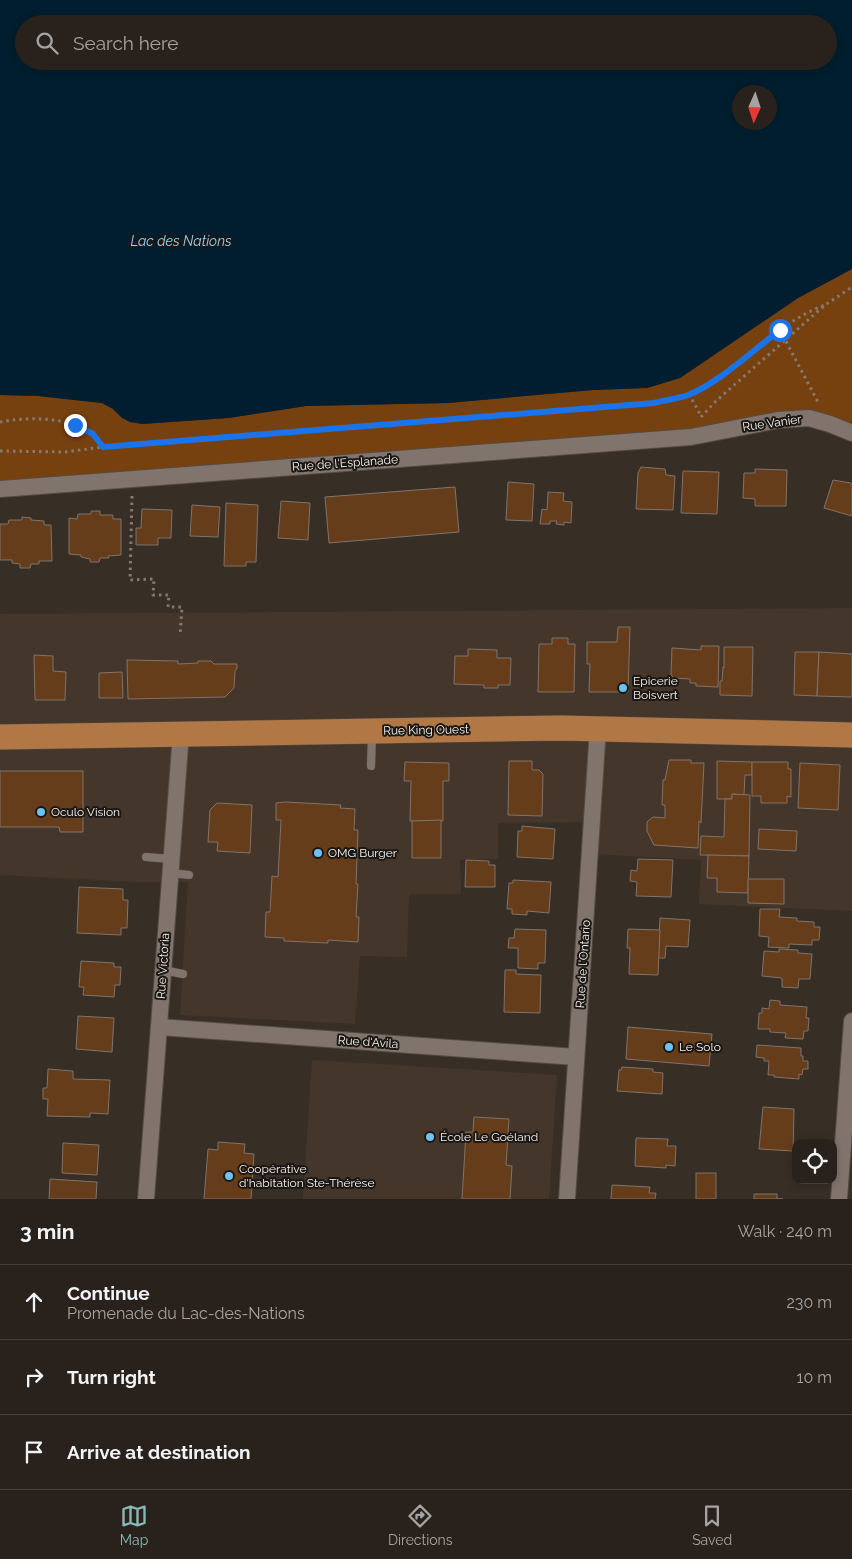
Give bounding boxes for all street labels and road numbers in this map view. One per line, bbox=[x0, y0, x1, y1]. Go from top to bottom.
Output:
street label: Rue Vanier bbox=[742, 412, 803, 434]
street label: Rue de l'Esplanade bbox=[291, 452, 399, 474]
street label: Rue King Ouest bbox=[383, 722, 469, 738]
street label: Rue de l'Ontario bbox=[573, 919, 593, 1009]
street label: Rue Victoria bbox=[154, 932, 172, 1000]
street label: Rue d'Avila bbox=[337, 1033, 399, 1051]

